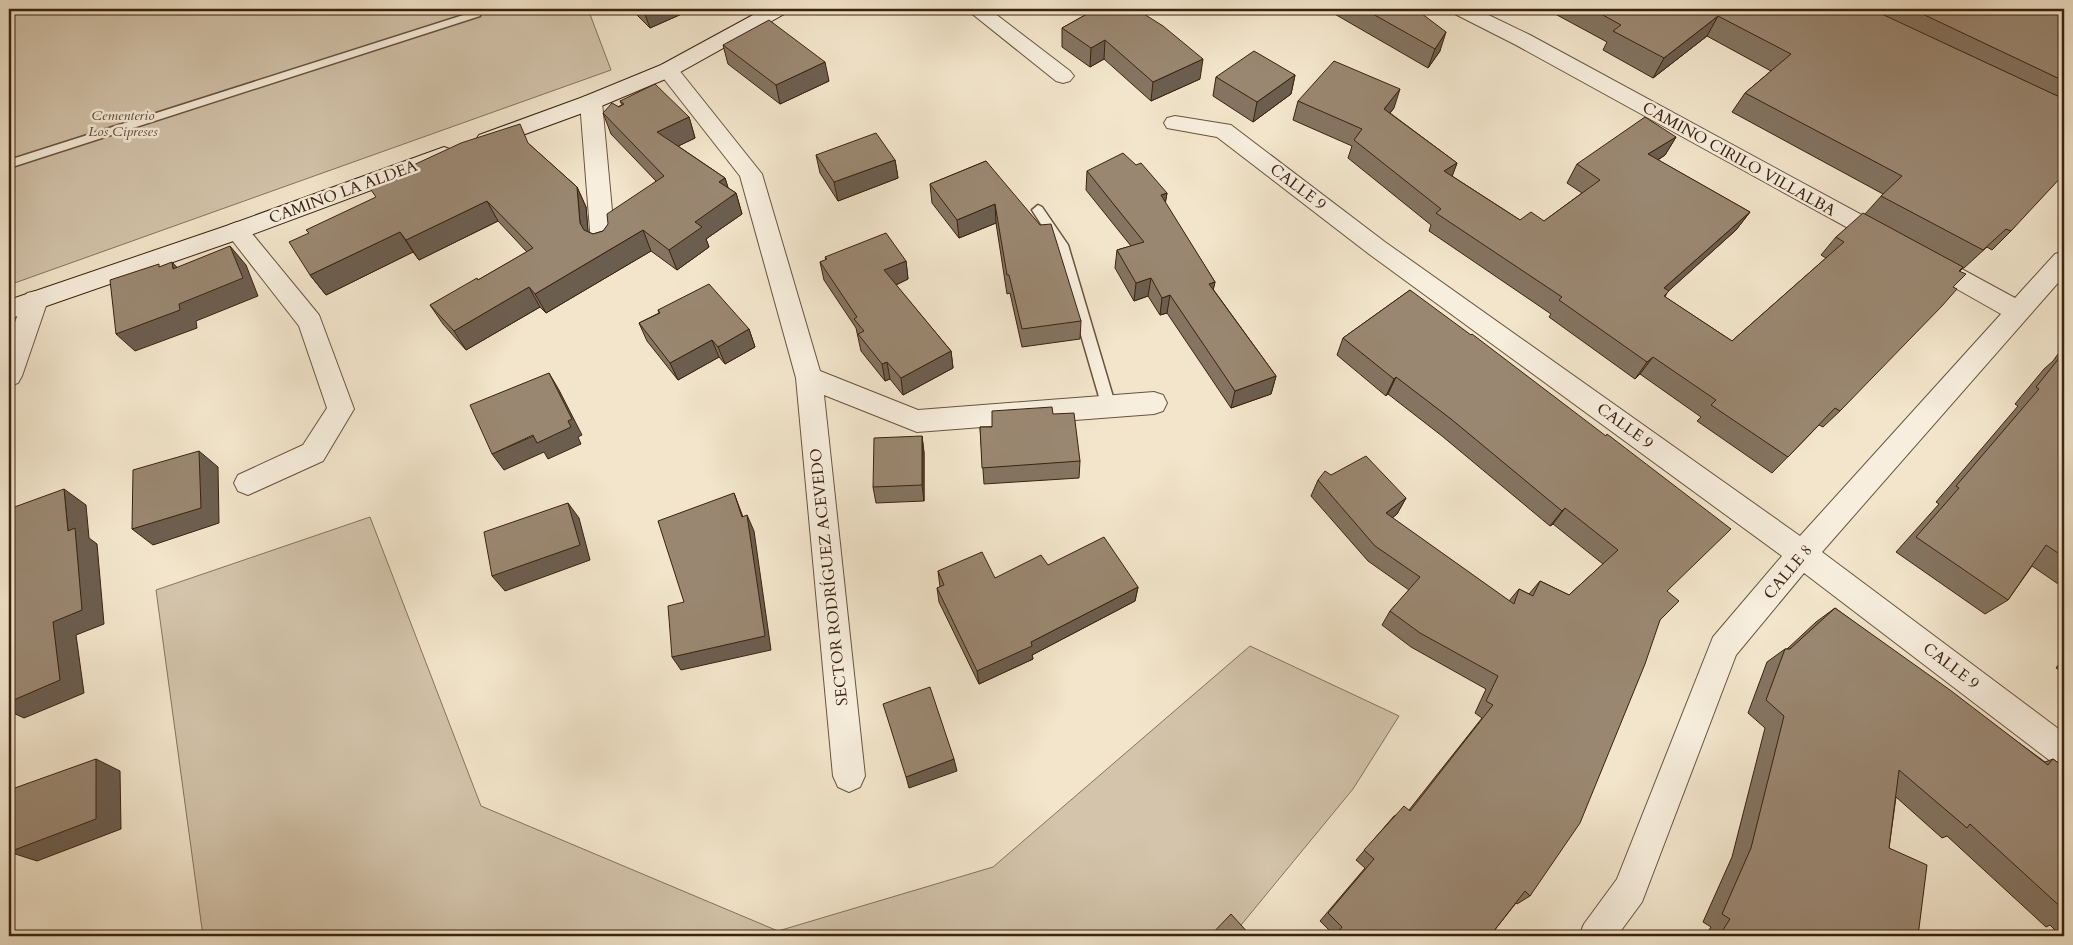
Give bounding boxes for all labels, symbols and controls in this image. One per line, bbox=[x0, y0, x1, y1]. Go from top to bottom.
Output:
street label: CAMINO CIRILO VILLALBA bbox=[1638, 97, 1840, 222]
park label: Cementerio Los Cipreses bbox=[88, 106, 158, 141]
street label: CAMINO LA ALDEA bbox=[266, 155, 421, 229]
street label: CALLE 9 bbox=[1265, 159, 1331, 215]
street label: CALLE 9 bbox=[1592, 398, 1658, 454]
street label: SECTOR RODRÍGUEZ ACEVEDO bbox=[805, 447, 853, 707]
street label: CALLE 8 bbox=[1759, 540, 1817, 604]
street label: CALLE 9 bbox=[1918, 638, 1984, 694]

